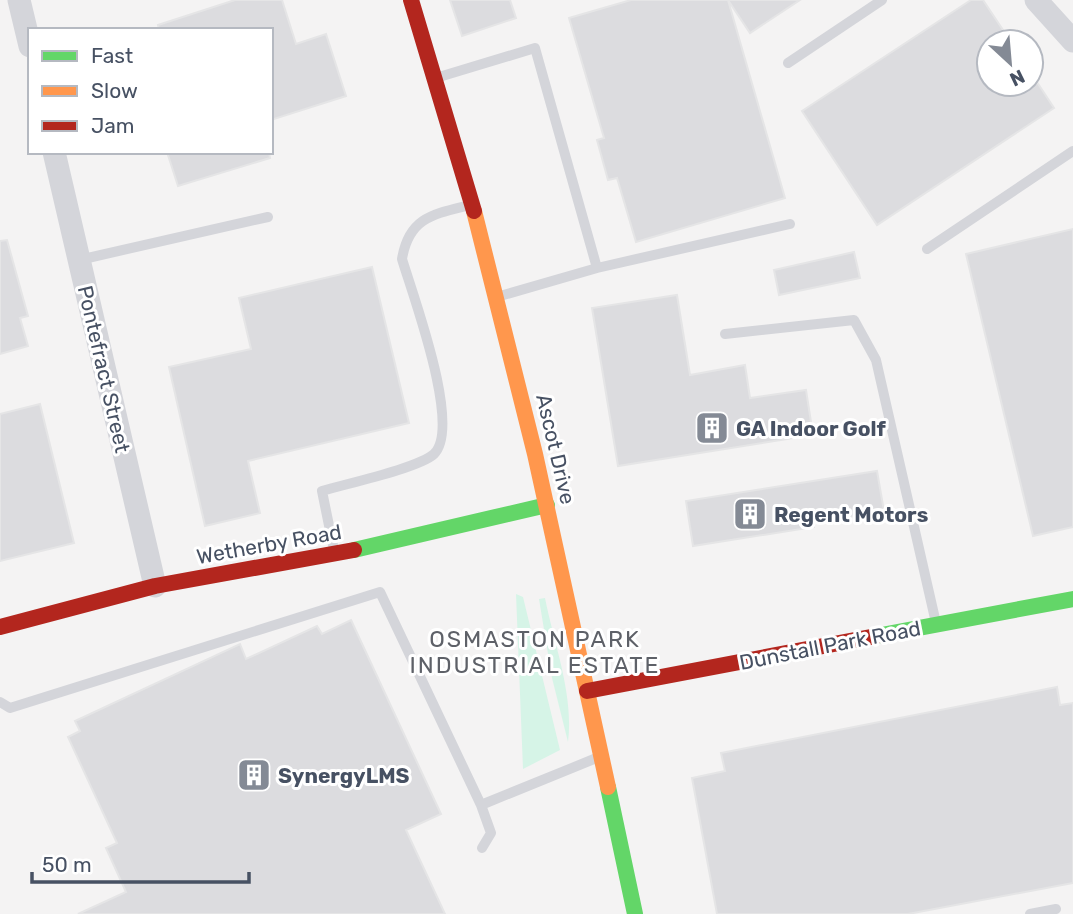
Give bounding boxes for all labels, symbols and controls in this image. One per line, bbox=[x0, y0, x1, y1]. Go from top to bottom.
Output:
legend bbox=[28, 28, 273, 154]
north arrow bbox=[975, 28, 1045, 98]
text: Fast bbox=[91, 43, 133, 68]
text: N bbox=[1006, 64, 1028, 91]
text: Slow bbox=[91, 78, 138, 103]
text: Jam bbox=[91, 113, 135, 138]
street label: Pontefract Street bbox=[73, 283, 135, 455]
street label: Ascot Drive bbox=[531, 392, 581, 506]
building icon: GA Indoor Golf bbox=[693, 409, 731, 447]
place label: GA Indoor Golf bbox=[736, 416, 887, 441]
building icon: Regent Motors bbox=[731, 495, 769, 533]
place label: Regent Motors bbox=[774, 502, 928, 527]
street label: Wetherby Road bbox=[195, 519, 343, 569]
street label: Dunstall Park Road bbox=[737, 615, 923, 675]
district label: OSMASTON PARK INDUSTRIAL ESTATE bbox=[409, 625, 661, 679]
building icon: SynergyLMS bbox=[235, 756, 273, 794]
place label: SynergyLMS bbox=[278, 763, 410, 788]
scale bar bbox=[32, 841, 248, 885]
text: 50 m bbox=[42, 852, 92, 877]

